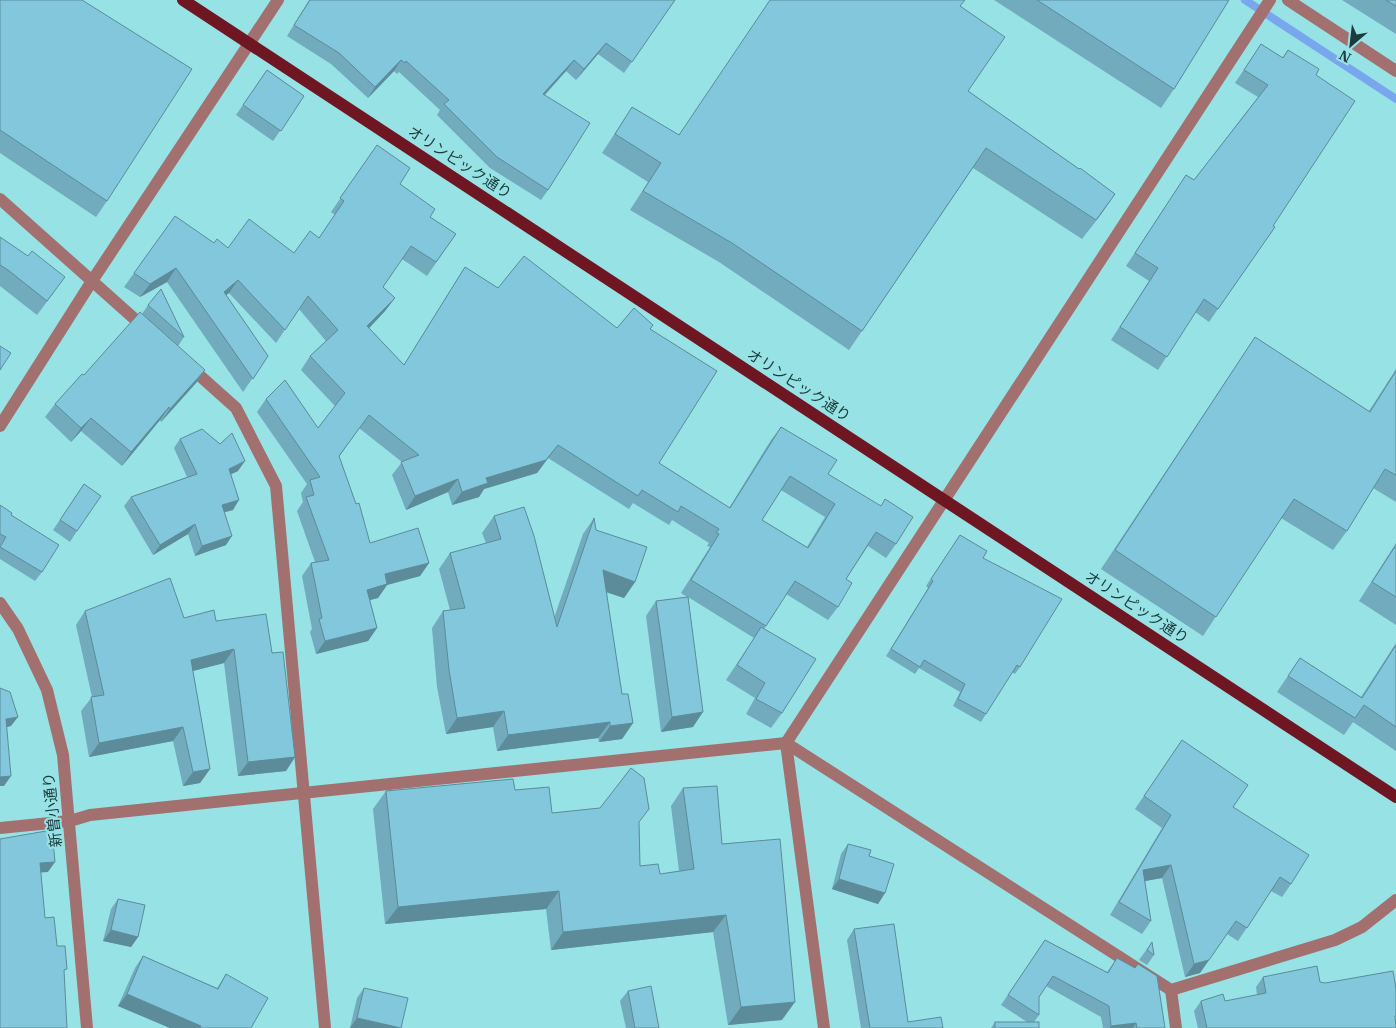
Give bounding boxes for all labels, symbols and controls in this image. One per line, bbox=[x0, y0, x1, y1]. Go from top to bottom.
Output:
north arrow bbox=[1326, 20, 1376, 70]
text: N bbox=[1336, 46, 1354, 67]
street label: オリンピック通り bbox=[404, 121, 516, 203]
street label: オリンピック通り bbox=[743, 344, 855, 426]
street label: オリンピック通り bbox=[1081, 566, 1193, 648]
street label: 新曽小通り bbox=[39, 772, 65, 848]

